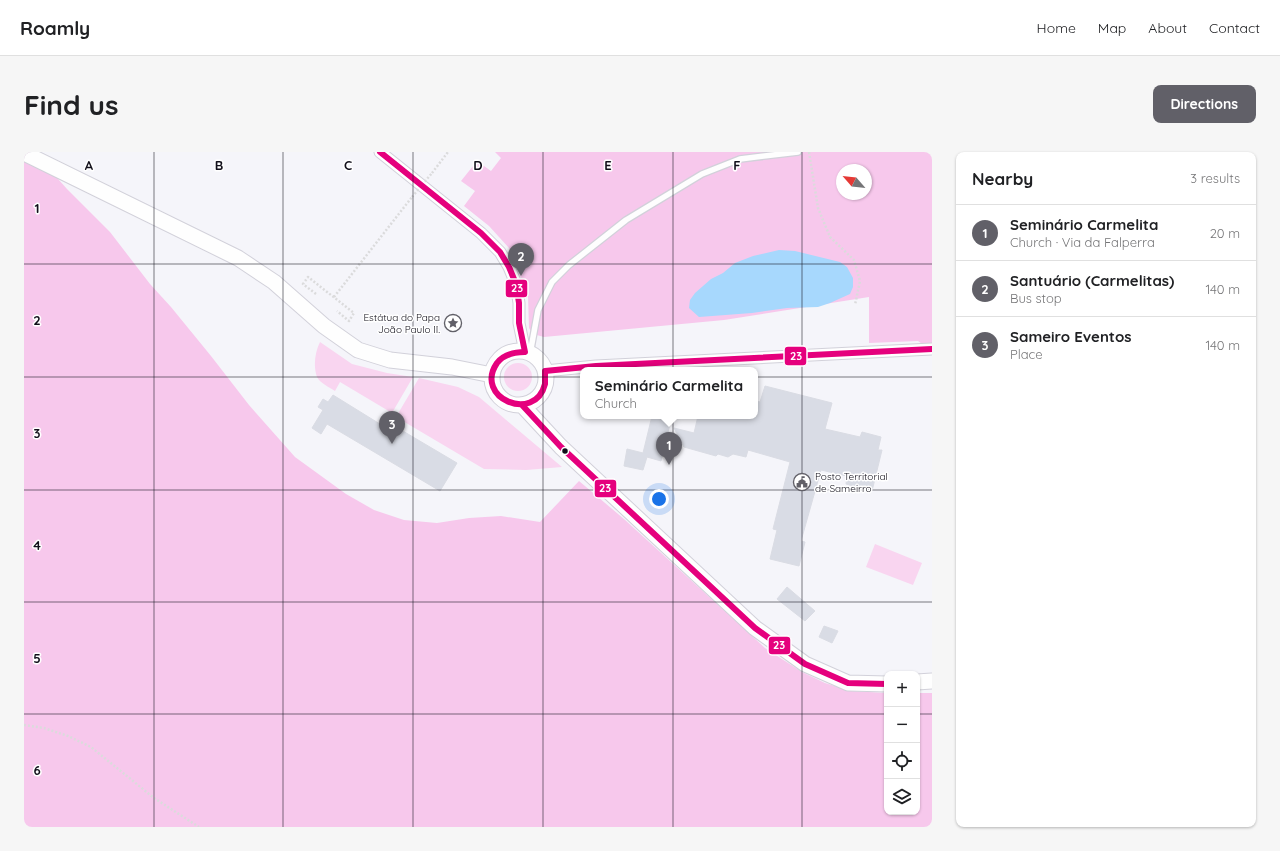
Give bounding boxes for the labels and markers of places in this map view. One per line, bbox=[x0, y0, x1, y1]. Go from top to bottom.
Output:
pin: 2 bbox=[508, 243, 534, 276]
place label: Estátua do Papa João Paulo II. bbox=[363, 311, 440, 336]
place icon: Estátua do Papa João Paulo II. bbox=[443, 313, 463, 333]
pin: 3 bbox=[379, 411, 405, 444]
pin: 1 bbox=[656, 432, 682, 465]
unlabelled marker bbox=[560, 446, 570, 456]
place label: Posto Territorial de Sameirro bbox=[815, 470, 888, 495]
public building icon: Posto Territorial de Sameirro bbox=[792, 472, 812, 492]

